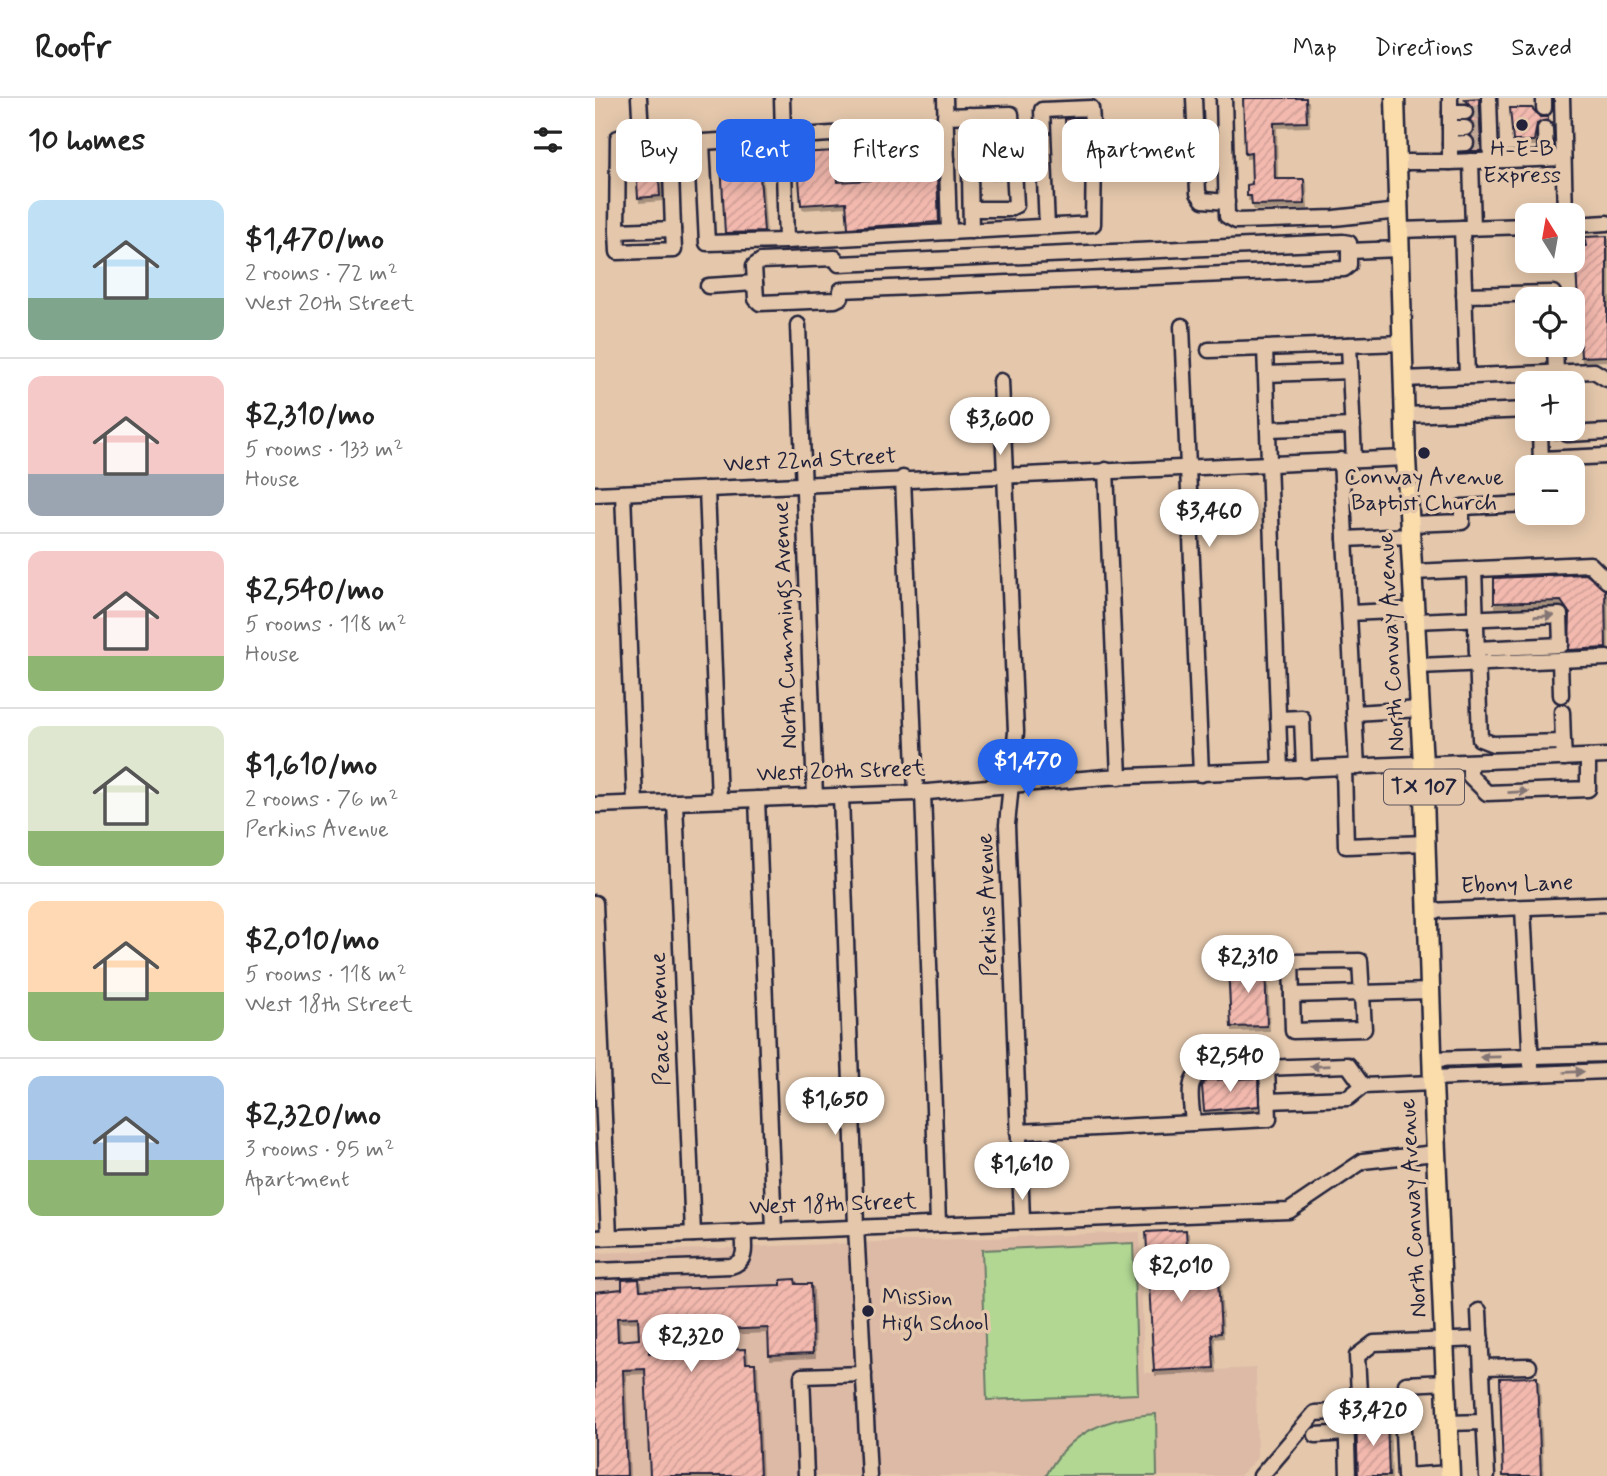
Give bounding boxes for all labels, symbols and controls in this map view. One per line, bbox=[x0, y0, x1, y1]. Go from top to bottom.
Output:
text: Roofr bbox=[35, 26, 111, 70]
text: Map bbox=[1293, 33, 1337, 64]
text: Directions bbox=[1375, 33, 1473, 64]
text: Saved bbox=[1511, 33, 1572, 64]
marker: H-E-B Express bbox=[1514, 117, 1530, 133]
chip: Buy bbox=[616, 119, 702, 182]
chip: Rent bbox=[716, 119, 815, 182]
chip: Filters bbox=[829, 119, 944, 182]
chip: New bbox=[958, 119, 1048, 182]
chip: Apartment bbox=[1062, 119, 1219, 182]
text: 10 homes bbox=[28, 121, 145, 160]
icon: filters bbox=[529, 121, 567, 159]
place label: H-E-B Express bbox=[1483, 135, 1561, 191]
north arrow bbox=[1515, 203, 1585, 273]
map controls bbox=[1515, 203, 1585, 525]
text: $1,470/mo bbox=[245, 220, 384, 259]
icon: home bbox=[84, 228, 168, 312]
text: 2 rooms · 72 m² bbox=[245, 259, 398, 289]
button: locate bbox=[1515, 287, 1585, 357]
text: West 20th Street bbox=[245, 289, 414, 319]
button: + bbox=[1515, 371, 1585, 441]
text: $2,310/mo bbox=[245, 396, 375, 435]
pin: $3,600 bbox=[943, 398, 1057, 457]
icon: home bbox=[84, 404, 168, 488]
text: $3,600 bbox=[966, 405, 1034, 435]
text: 5 rooms · 133 m² bbox=[245, 435, 404, 465]
street label: West 22nd Street bbox=[723, 441, 897, 481]
marker: Conway Avenue Baptist Church bbox=[1416, 445, 1432, 461]
button: − bbox=[1515, 455, 1585, 525]
place label: Conway Avenue Baptist Church bbox=[1344, 463, 1504, 519]
text: House bbox=[245, 465, 299, 495]
pin: $3,460 bbox=[1152, 490, 1266, 549]
text: $3,460 bbox=[1176, 497, 1242, 527]
street label: North Cummings Avenue bbox=[767, 500, 807, 749]
street label: North Conway Avenue bbox=[1371, 531, 1413, 752]
text: $2,540/mo bbox=[245, 571, 384, 610]
icon: home bbox=[84, 579, 168, 663]
text: 5 rooms · 118 m² bbox=[245, 610, 407, 640]
one-way arrow bbox=[1533, 610, 1555, 621]
text: House bbox=[245, 640, 299, 670]
pin: $1,470 bbox=[971, 740, 1085, 799]
text: $1,610/mo bbox=[245, 746, 377, 785]
text: $1,470 bbox=[994, 747, 1062, 777]
icon: home bbox=[84, 754, 168, 838]
street label: West 20th Street bbox=[756, 754, 927, 790]
road number: TX 107 bbox=[1384, 770, 1464, 804]
text: 2 rooms · 76 m² bbox=[245, 785, 398, 815]
one-way arrow bbox=[1507, 786, 1529, 797]
text: Perkins Avenue bbox=[245, 815, 389, 845]
street label: Perkins Avenue bbox=[970, 832, 1005, 977]
street label: Ebony Lane bbox=[1460, 868, 1574, 902]
text: $2,010/mo bbox=[245, 921, 379, 960]
icon: home bbox=[84, 929, 168, 1013]
pin: $2,310 bbox=[1191, 936, 1305, 995]
text: $2,310 bbox=[1217, 943, 1279, 973]
street label: Peace Avenue bbox=[644, 952, 678, 1086]
text: 5 rooms · 118 m² bbox=[245, 960, 407, 990]
text: West 18th Street bbox=[245, 990, 413, 1020]
pin: $2,540 bbox=[1173, 1034, 1287, 1094]
text: $2,540 bbox=[1196, 1042, 1264, 1072]
one-way arrow bbox=[1479, 1051, 1501, 1063]
one-way arrow bbox=[1309, 1060, 1331, 1071]
one-way arrow bbox=[1563, 1066, 1585, 1077]
pin: $1,650 bbox=[778, 1077, 892, 1137]
text: $1,650 bbox=[801, 1085, 869, 1115]
text: $2,320/mo bbox=[245, 1096, 381, 1135]
street label: North Conway Avenue bbox=[1393, 1097, 1435, 1318]
icon: home bbox=[84, 1104, 168, 1188]
text: 3 rooms · 95 m² bbox=[245, 1135, 394, 1165]
pin: $1,610 bbox=[965, 1142, 1079, 1202]
text: $1,610 bbox=[990, 1150, 1054, 1180]
text: Apartment bbox=[245, 1165, 350, 1195]
street label: West 18th Street bbox=[749, 1187, 918, 1223]
pin: $2,010 bbox=[1124, 1244, 1238, 1304]
text: $2,010 bbox=[1149, 1252, 1213, 1282]
place label: Mission High School bbox=[882, 1283, 989, 1341]
marker: Mission High School bbox=[860, 1303, 876, 1319]
pin: $2,320 bbox=[634, 1314, 748, 1374]
text: $2,320 bbox=[658, 1322, 724, 1352]
pin: $3,420 bbox=[1316, 1388, 1430, 1448]
text: $3,420 bbox=[1338, 1396, 1408, 1426]

